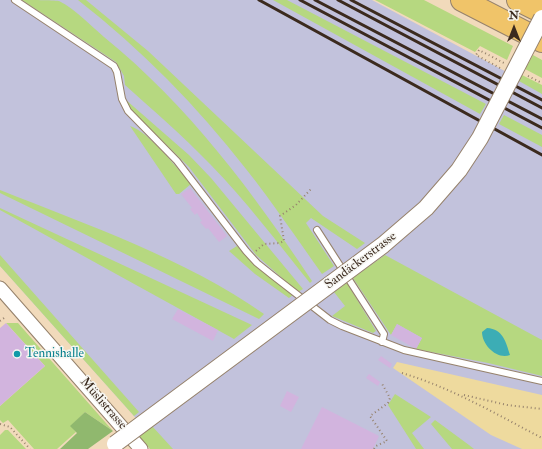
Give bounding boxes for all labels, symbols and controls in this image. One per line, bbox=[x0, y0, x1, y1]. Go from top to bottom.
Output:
north arrow bbox=[494, 8, 534, 48]
text: N bbox=[509, 9, 519, 22]
street label: Sandäckerstrasse bbox=[322, 229, 400, 293]
place label: Tennishalle bbox=[25, 346, 84, 362]
marker: Tennishalle bbox=[12, 349, 22, 359]
street label: Müslistrasse bbox=[76, 375, 130, 433]

